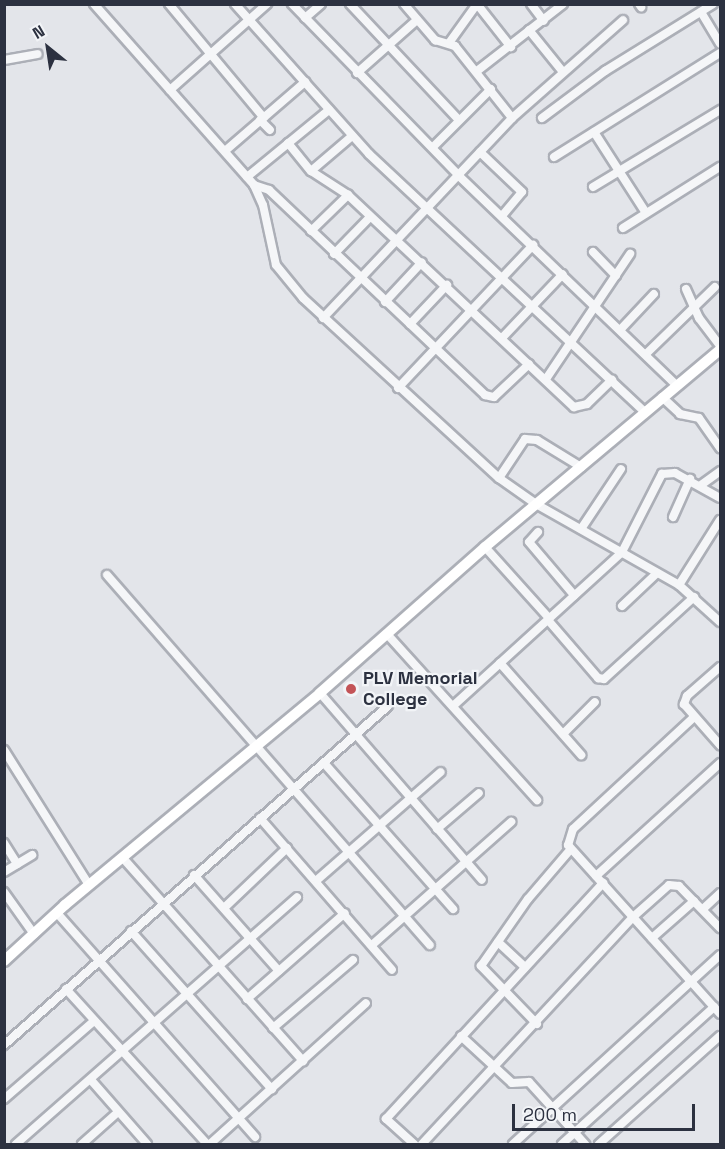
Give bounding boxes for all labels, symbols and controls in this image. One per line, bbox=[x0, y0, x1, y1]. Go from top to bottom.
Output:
north arrow bbox=[18, 18, 78, 78]
text: N bbox=[29, 20, 49, 44]
place label: PLV Memorial College bbox=[363, 668, 478, 710]
marker: PLV Memorial College bbox=[344, 682, 358, 696]
scale bar bbox=[515, 1092, 698, 1130]
text: 200 m bbox=[523, 1103, 577, 1126]

